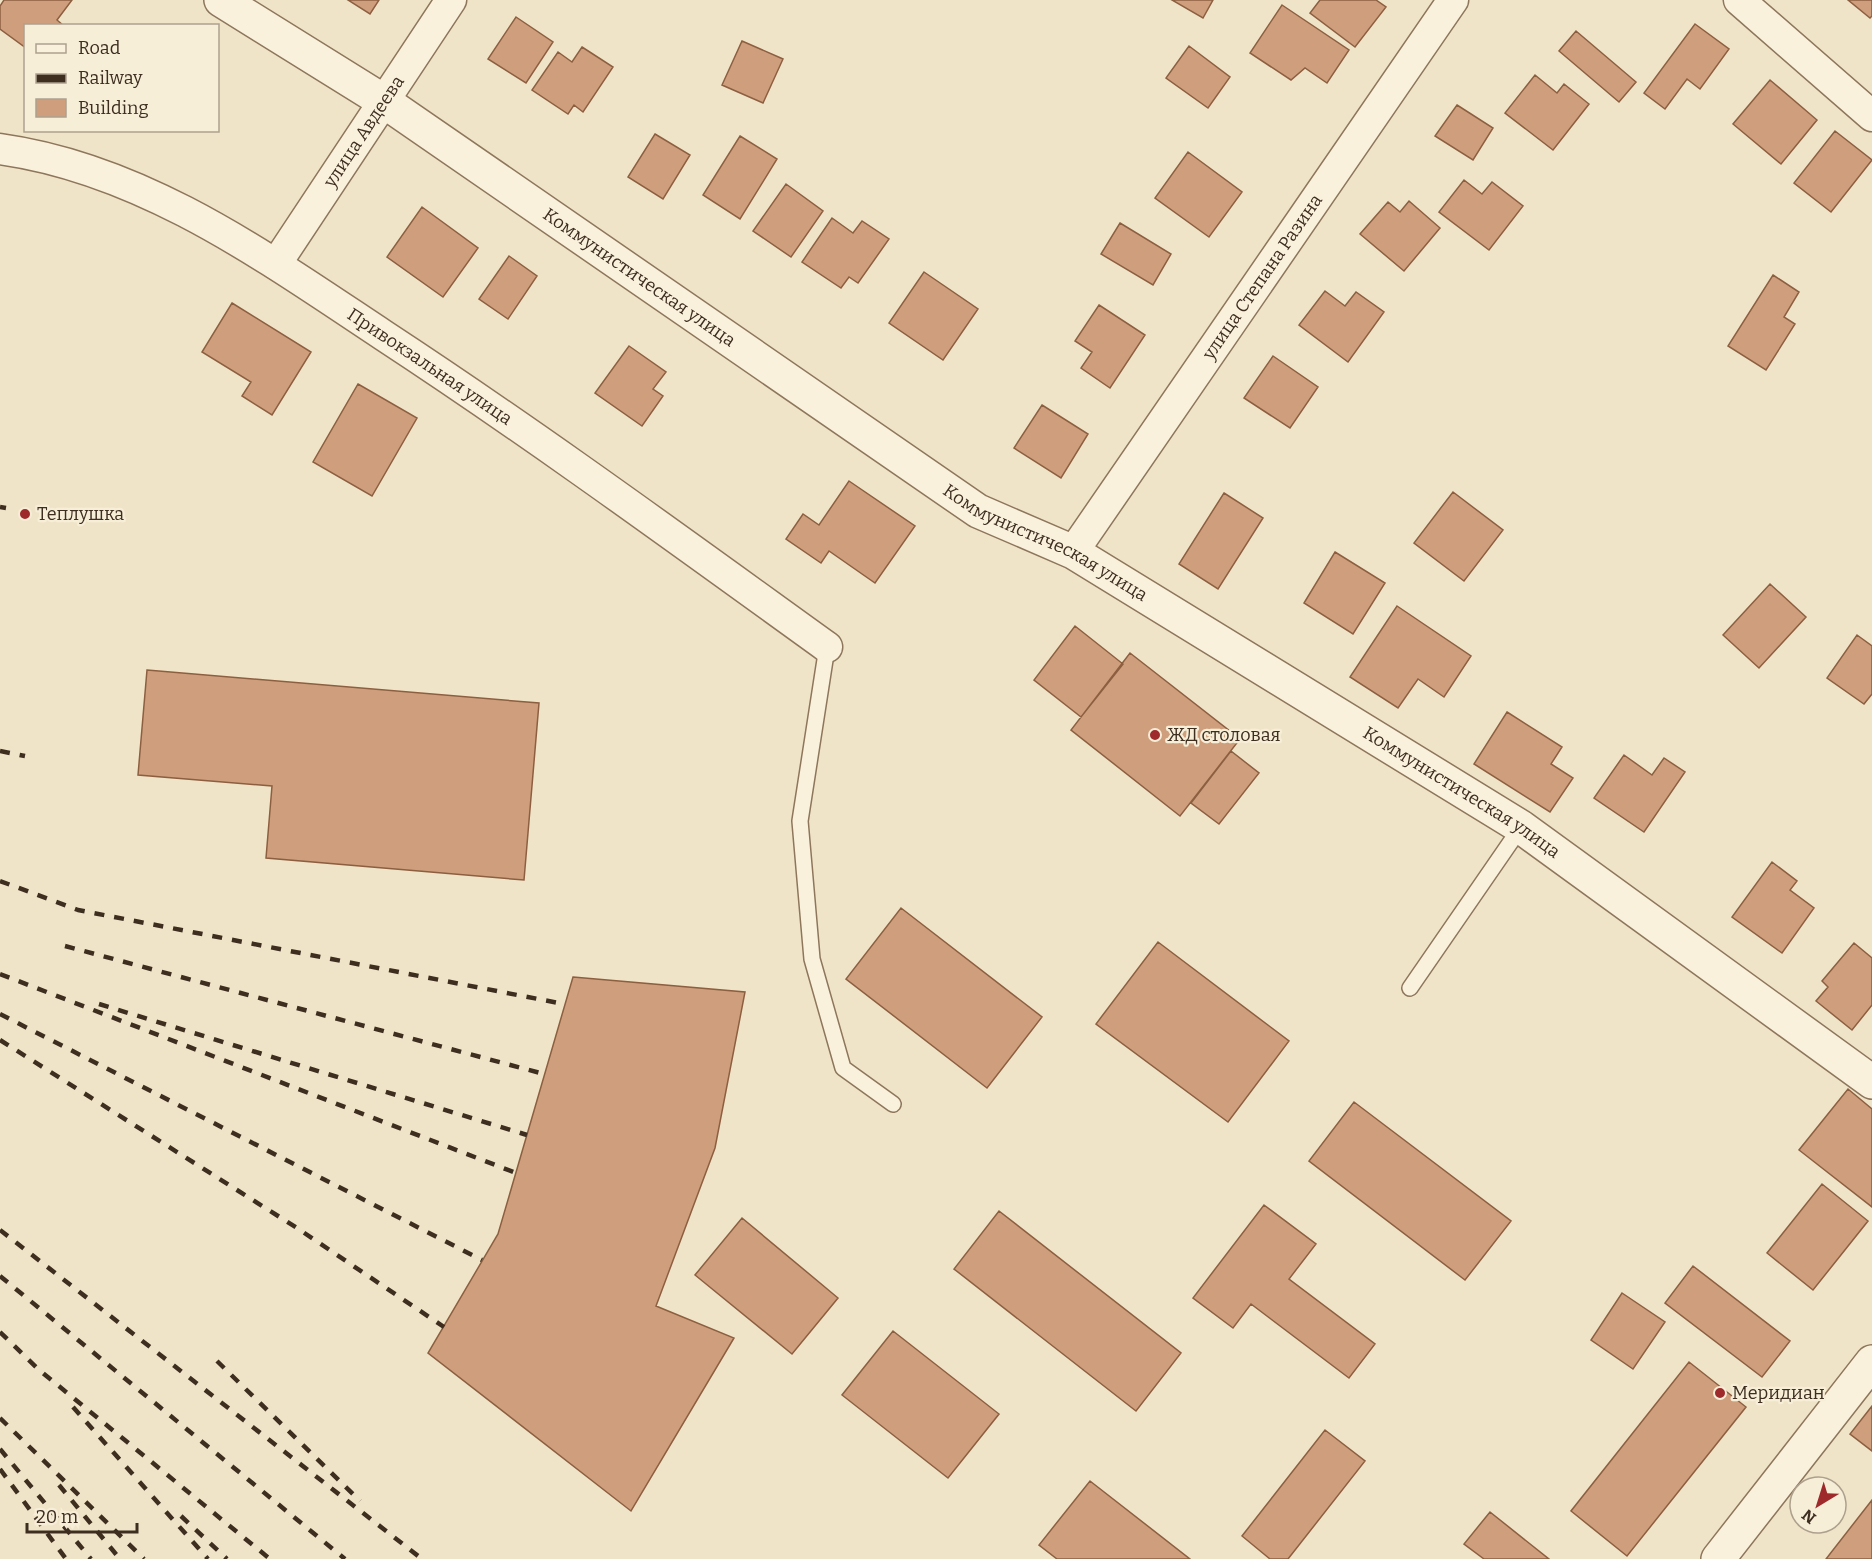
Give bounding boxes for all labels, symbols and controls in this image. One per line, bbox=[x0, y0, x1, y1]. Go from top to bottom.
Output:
legend bbox=[24, 24, 219, 132]
text: Road bbox=[78, 37, 121, 59]
text: Railway bbox=[78, 67, 143, 89]
street label: улица Авдеева bbox=[318, 71, 409, 192]
text: Building bbox=[78, 97, 149, 119]
street label: улица Степана Разина bbox=[1197, 190, 1327, 365]
street label: Коммунистическая улица bbox=[539, 203, 740, 351]
street label: Привокзальная улица bbox=[343, 303, 517, 430]
street label: Коммунистическая улица bbox=[939, 479, 1152, 606]
place label: Теплушка bbox=[37, 503, 124, 525]
marker: Теплушка bbox=[18, 507, 32, 521]
street label: Коммунистическая улица bbox=[1359, 722, 1565, 863]
place label: ЖД столовая bbox=[1167, 724, 1281, 746]
marker: ЖД столовая bbox=[1148, 728, 1162, 742]
place label: Меридиан bbox=[1732, 1382, 1825, 1404]
marker: Меридиан bbox=[1713, 1386, 1727, 1400]
north arrow bbox=[1788, 1475, 1848, 1535]
scale bar bbox=[27, 1496, 136, 1534]
text: N bbox=[1798, 1505, 1820, 1528]
text: 20 m bbox=[36, 1506, 78, 1528]

